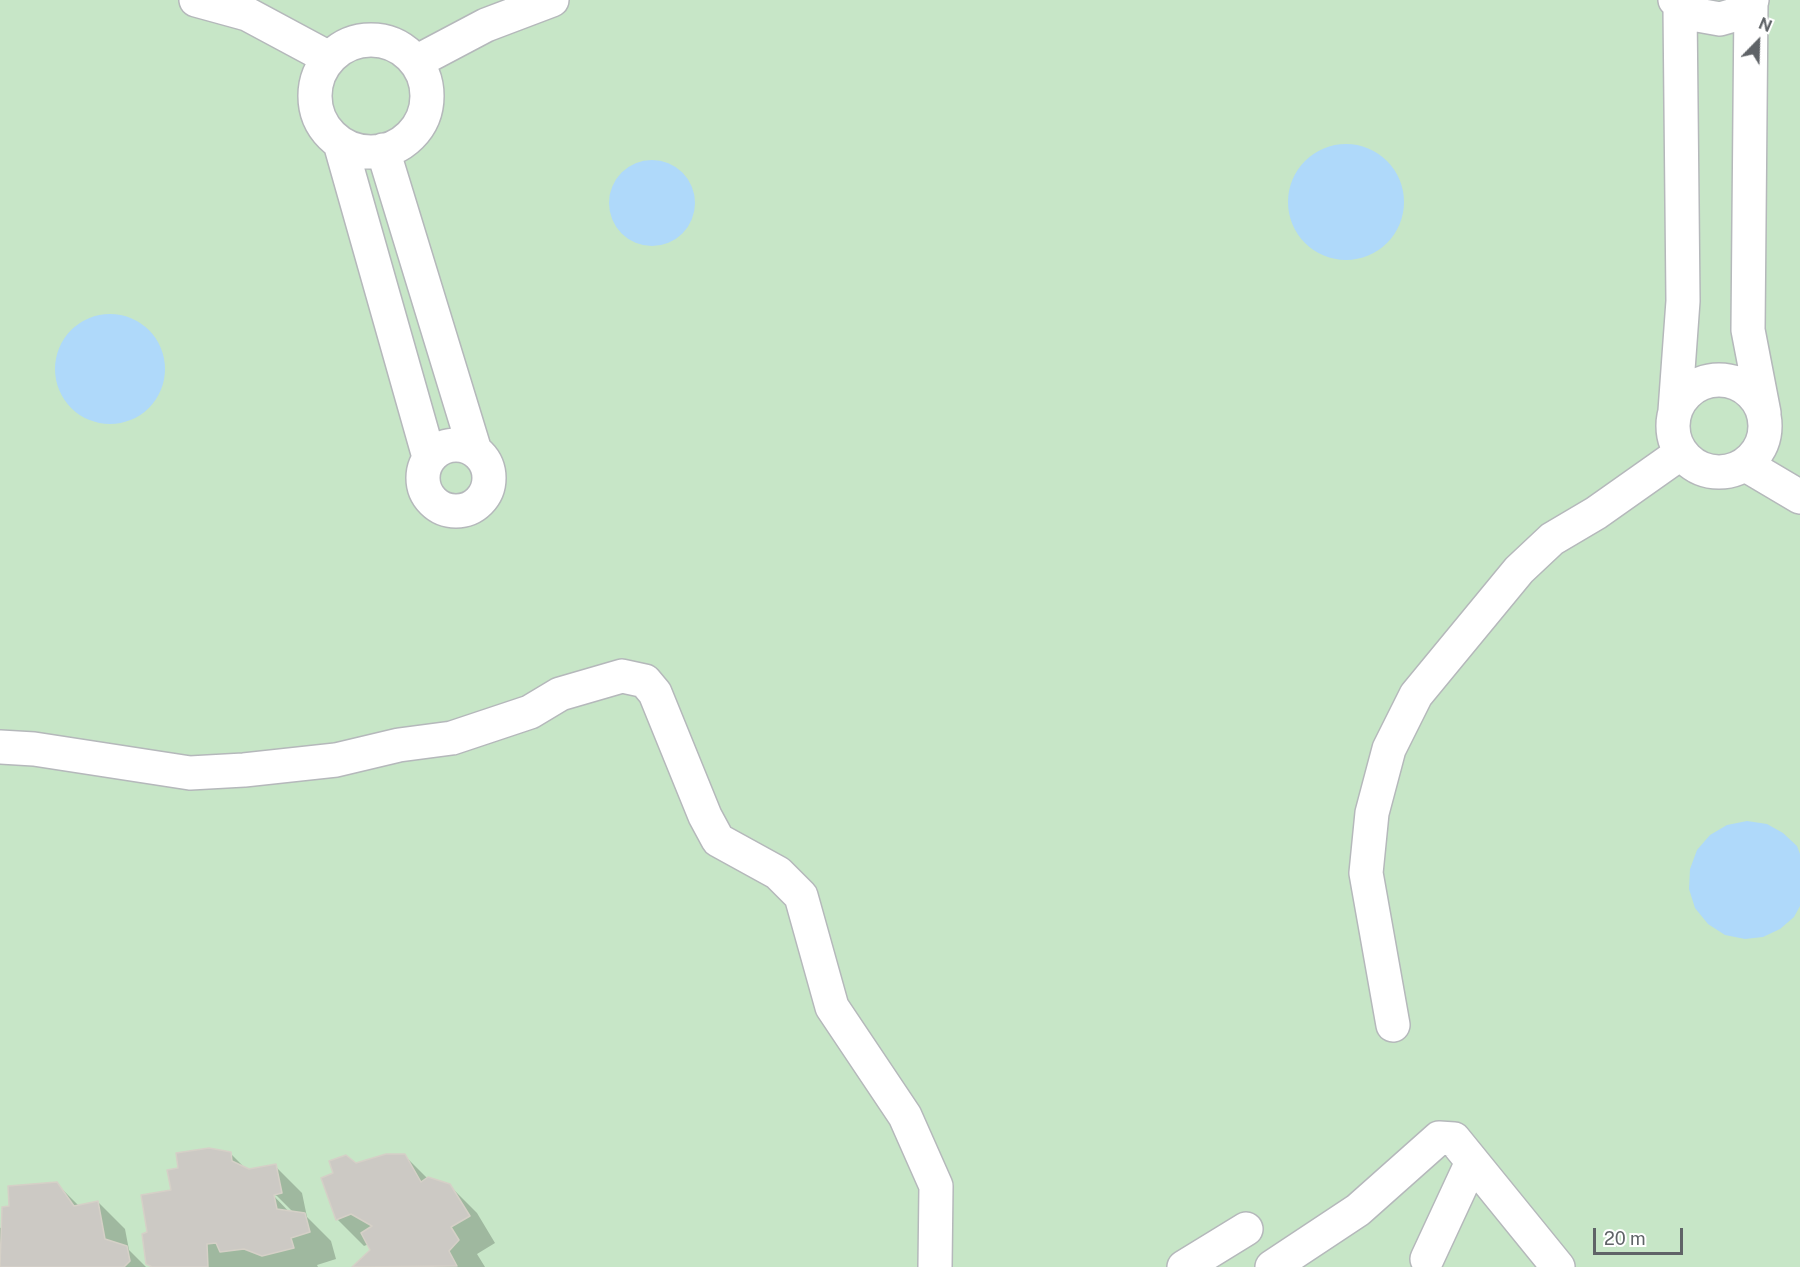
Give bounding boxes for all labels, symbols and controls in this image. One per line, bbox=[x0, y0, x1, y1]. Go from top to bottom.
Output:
north arrow bbox=[1728, 12, 1788, 72]
text: N bbox=[1756, 14, 1775, 36]
scale bar bbox=[1596, 1216, 1686, 1254]
text: 20 m bbox=[1604, 1228, 1646, 1249]

